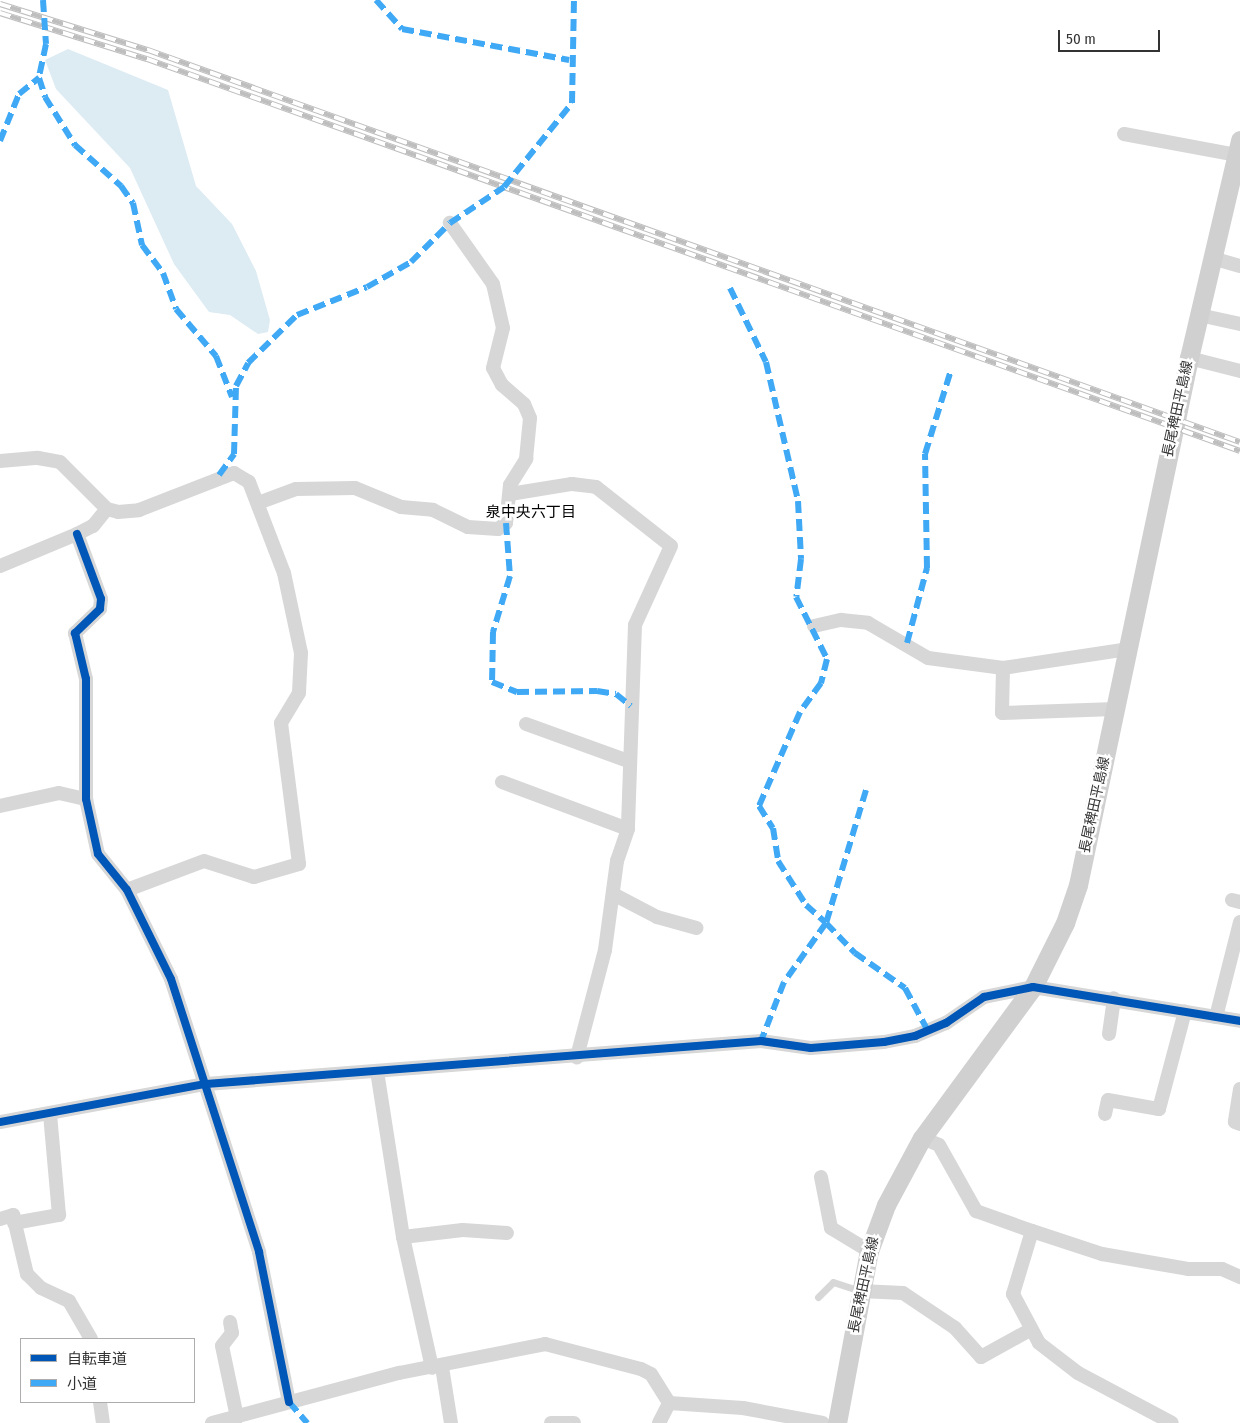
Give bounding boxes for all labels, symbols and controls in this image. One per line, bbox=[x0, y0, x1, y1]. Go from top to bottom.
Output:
scale bar bbox=[1060, 20, 1162, 52]
text: 50 m bbox=[1066, 30, 1096, 48]
street label: 長尾稗田平島線 bbox=[1160, 359, 1196, 459]
district label: 泉中央六丁目 bbox=[486, 504, 576, 522]
street label: 長尾稗田平島線 bbox=[1077, 755, 1113, 855]
street label: 長尾稗田平島線 bbox=[846, 1235, 882, 1335]
legend bbox=[20, 1338, 195, 1403]
text: 自転車道 bbox=[67, 1350, 127, 1368]
text: 小道 bbox=[67, 1375, 97, 1393]

